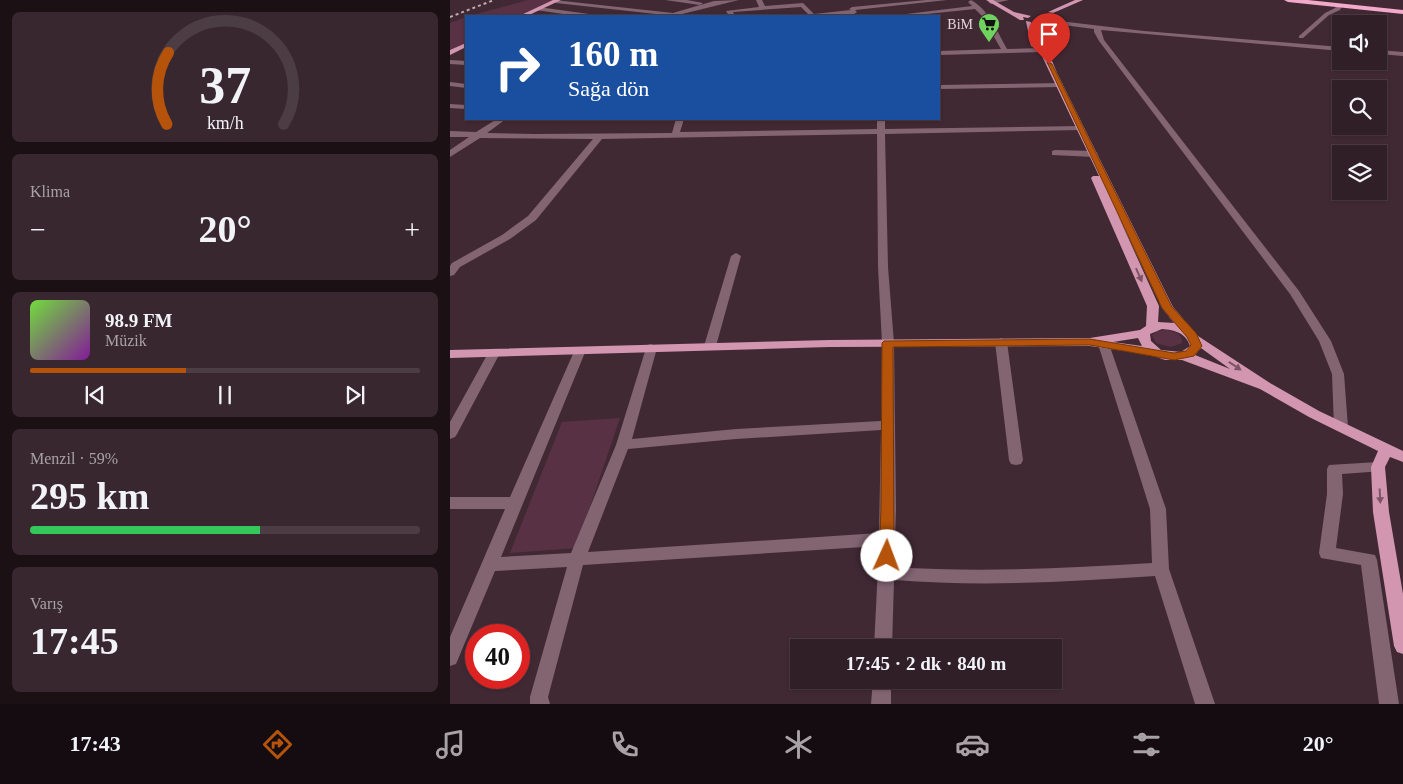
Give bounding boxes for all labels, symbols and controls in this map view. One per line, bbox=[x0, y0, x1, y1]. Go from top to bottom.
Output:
supermarket icon: BiM bbox=[977, 12, 1001, 43]
pin bbox=[1028, 13, 1070, 64]
map controls bbox=[1332, 15, 1387, 200]
button: sound bbox=[1332, 15, 1387, 70]
place label: BiM bbox=[947, 17, 974, 32]
icon: arrive bbox=[1035, 20, 1063, 48]
icon: right bbox=[485, 35, 550, 100]
text: 160 m bbox=[568, 35, 658, 74]
text: 37 bbox=[199, 57, 251, 114]
text: Sağa dön bbox=[568, 76, 649, 101]
button: search bbox=[1332, 80, 1387, 135]
text: km/h bbox=[207, 113, 243, 133]
button: layers bbox=[1332, 145, 1387, 200]
text: Klima bbox=[30, 183, 70, 200]
text: 20° bbox=[198, 208, 252, 250]
text: − bbox=[30, 214, 46, 245]
text: + bbox=[404, 214, 420, 245]
one-way arrow bbox=[1136, 268, 1144, 282]
text: 98.9 FM bbox=[105, 310, 173, 331]
text: Müzik bbox=[105, 332, 147, 349]
one-way arrow bbox=[1228, 361, 1242, 371]
icon: previous bbox=[81, 381, 109, 409]
icon: pause bbox=[211, 381, 239, 409]
icon: next bbox=[341, 381, 369, 409]
text: Menzil · 59% bbox=[30, 450, 118, 467]
text: 295 km bbox=[30, 475, 149, 517]
one-way arrow bbox=[1376, 488, 1384, 504]
position arrow bbox=[860, 529, 912, 581]
text: Varış bbox=[30, 595, 63, 612]
text: 17:45 bbox=[30, 620, 119, 662]
speed limit sign: 40 bbox=[465, 624, 530, 689]
text: 17:45 · 2 dk · 840 m bbox=[846, 653, 1006, 674]
icon: directions bbox=[260, 727, 295, 762]
icon: music bbox=[433, 727, 468, 762]
icon: phone bbox=[607, 727, 642, 762]
icon: climate bbox=[781, 727, 816, 762]
icon: car bbox=[955, 727, 990, 762]
icon: filters bbox=[1129, 727, 1164, 762]
text: 17:43 bbox=[69, 731, 121, 756]
text: 20° bbox=[1303, 731, 1333, 756]

